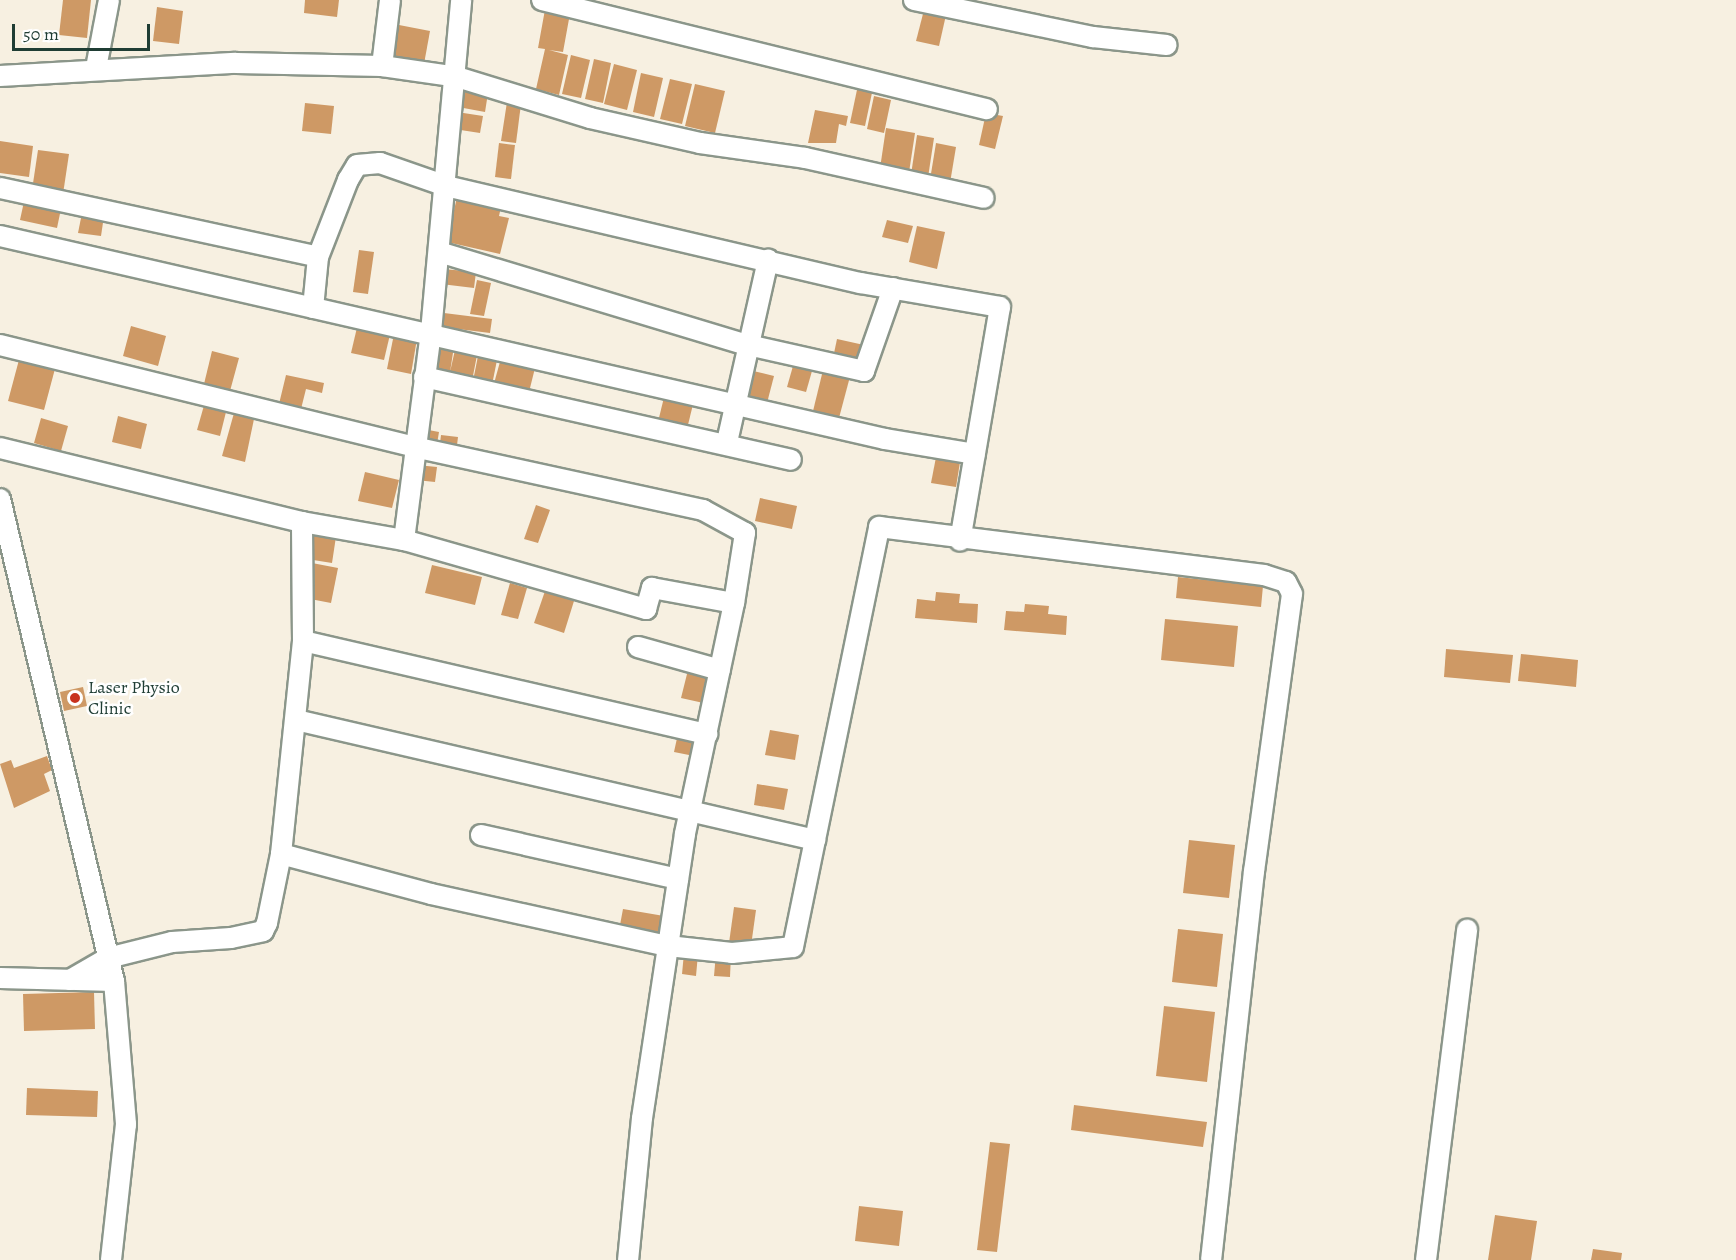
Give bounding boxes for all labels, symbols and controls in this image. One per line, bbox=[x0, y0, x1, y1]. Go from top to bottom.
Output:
scale bar bbox=[15, 12, 153, 50]
text: 50 m bbox=[23, 22, 59, 46]
place label: Laser Physio Clinic bbox=[88, 677, 180, 720]
marker: Laser Physio Clinic bbox=[66, 689, 84, 707]

